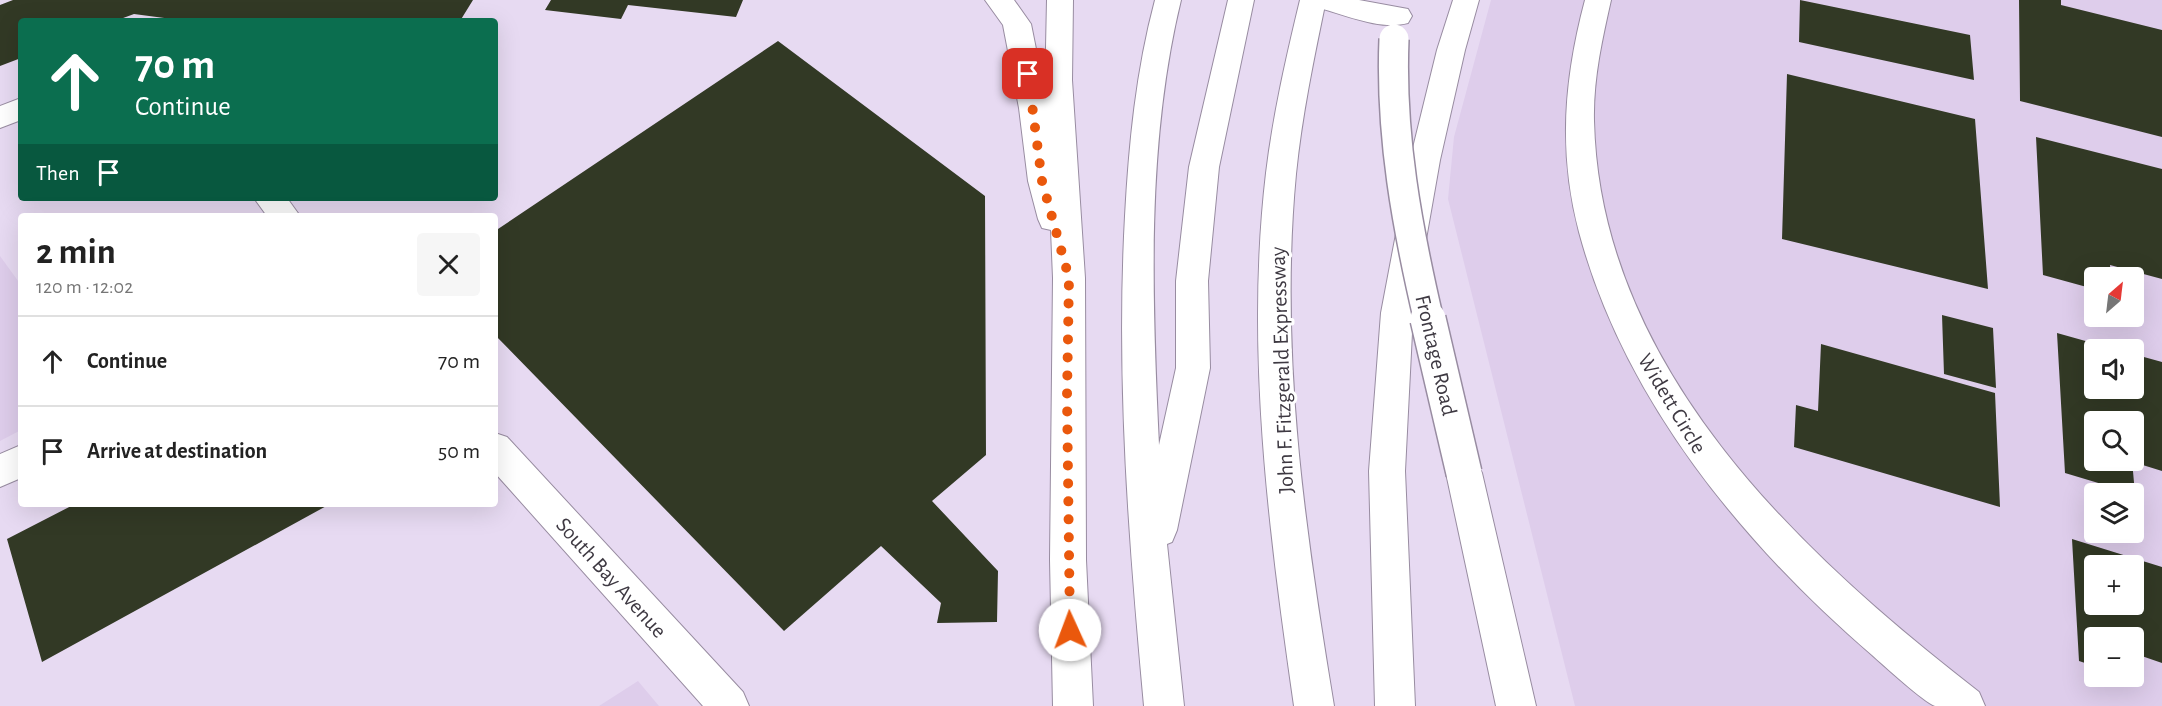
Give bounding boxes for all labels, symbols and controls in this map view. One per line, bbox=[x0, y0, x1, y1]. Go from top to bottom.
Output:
icon: ahead bbox=[36, 42, 114, 120]
text: 70 m bbox=[135, 44, 215, 86]
pin bbox=[1002, 48, 1053, 99]
icon: arrive bbox=[1011, 57, 1044, 90]
text: Continue bbox=[135, 93, 231, 120]
icon: arrive bbox=[92, 156, 125, 189]
text: Then bbox=[36, 162, 80, 184]
button: close bbox=[417, 233, 480, 296]
text: 2 min bbox=[36, 234, 116, 270]
street label: John F. Fitzgerald Expressway bbox=[1267, 246, 1297, 494]
north arrow bbox=[2084, 267, 2144, 327]
map controls bbox=[2084, 267, 2144, 687]
text: 120 m · 12:02 bbox=[36, 277, 133, 297]
street label: Frontage Road bbox=[1411, 293, 1461, 418]
button: sound bbox=[2084, 339, 2144, 399]
icon: ahead bbox=[36, 345, 69, 378]
text: Continue bbox=[87, 350, 167, 372]
text: 70 m bbox=[438, 350, 480, 372]
street label: Widett Circle bbox=[1634, 350, 1710, 457]
button: search bbox=[2084, 411, 2144, 471]
icon: arrive bbox=[36, 435, 69, 468]
text: Arrive at destination bbox=[87, 440, 267, 462]
text: 50 m bbox=[438, 440, 480, 462]
button: layers bbox=[2084, 483, 2144, 543]
street label: South Bay Avenue bbox=[552, 513, 671, 642]
button: + bbox=[2084, 555, 2144, 615]
position arrow bbox=[1038, 598, 1102, 662]
button: − bbox=[2084, 627, 2144, 687]

